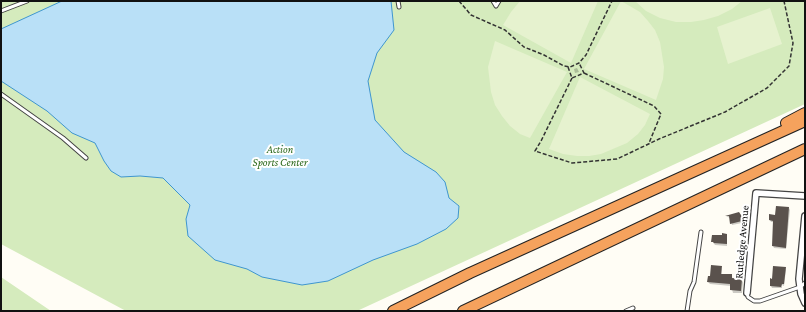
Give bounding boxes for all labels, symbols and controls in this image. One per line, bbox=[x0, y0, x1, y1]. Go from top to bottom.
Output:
park label: Action Sports Center bbox=[252, 143, 308, 169]
street label: Rutledge Avenue bbox=[732, 205, 752, 279]

